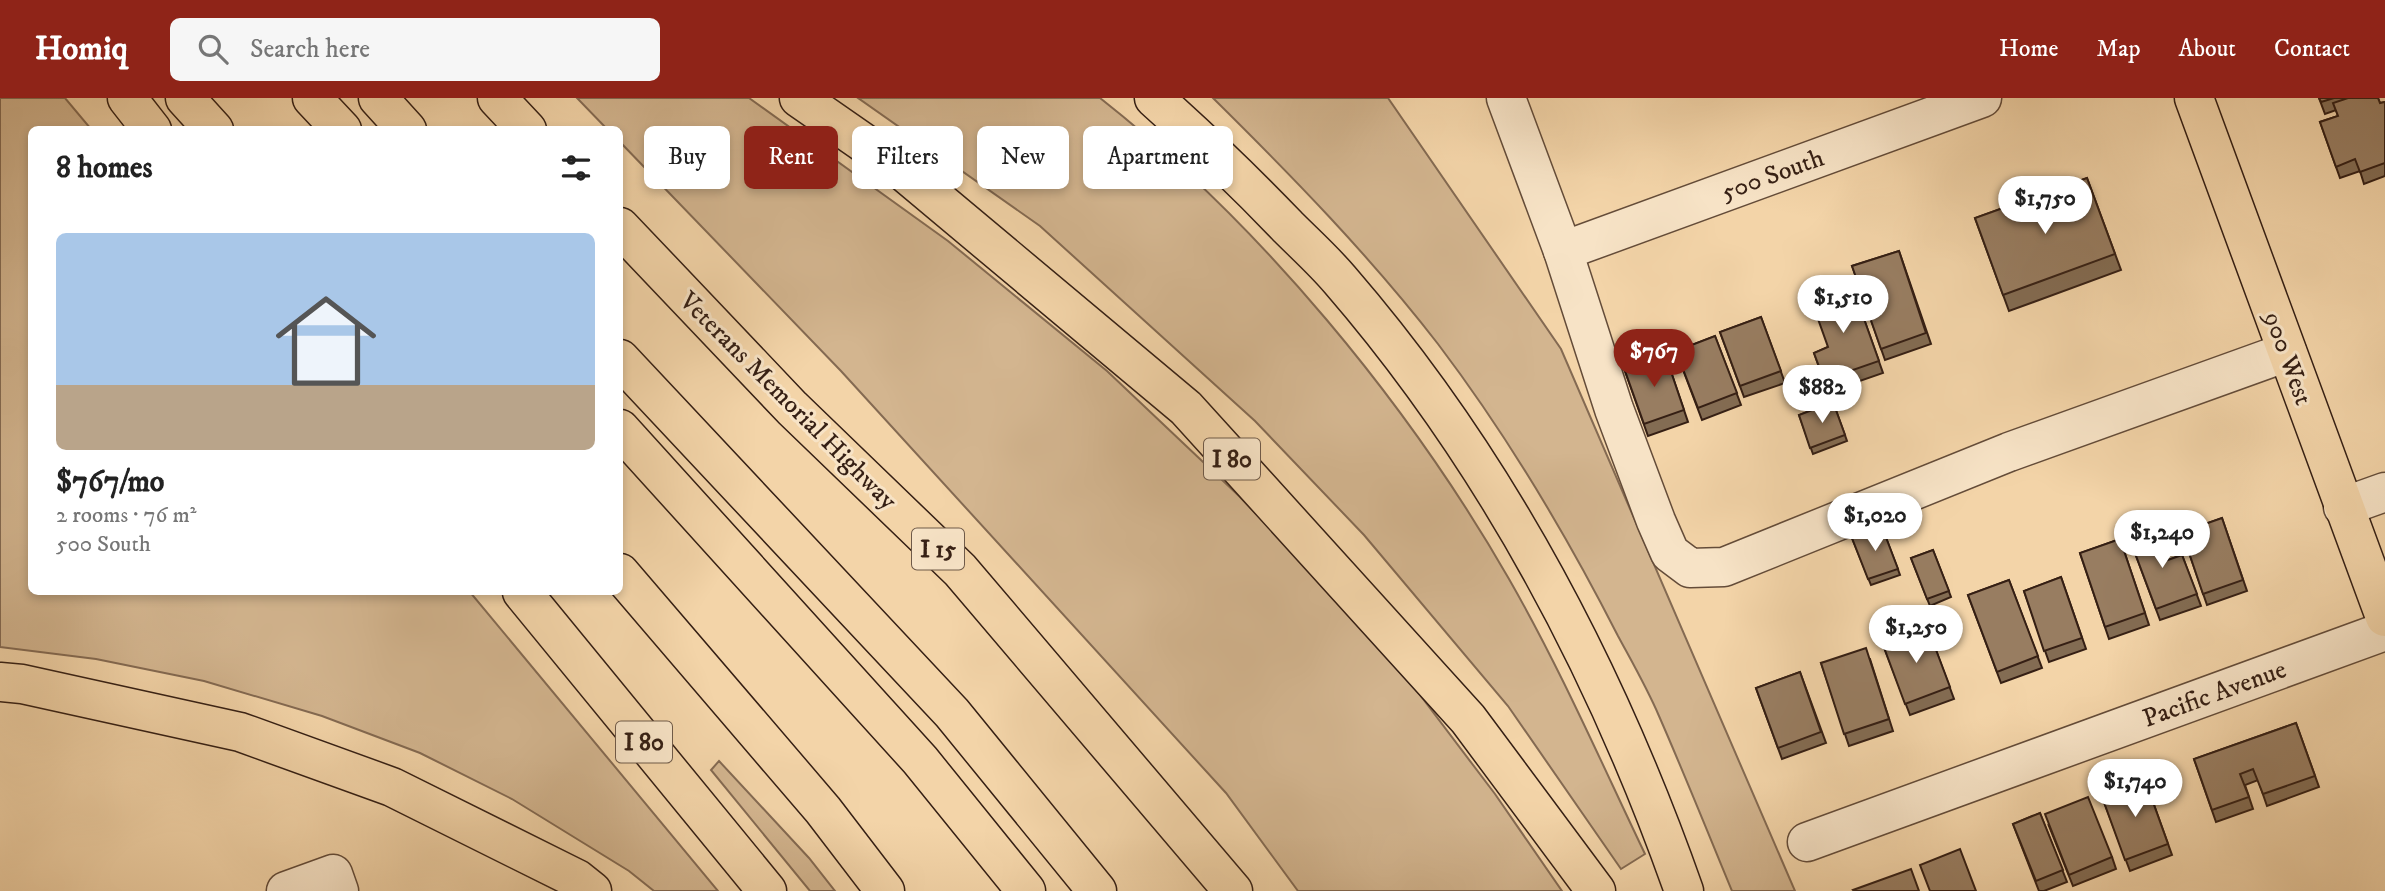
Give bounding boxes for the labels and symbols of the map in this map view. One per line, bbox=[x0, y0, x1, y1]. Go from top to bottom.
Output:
street label: 500 South bbox=[1716, 141, 1829, 209]
pin: $1,750 bbox=[1988, 176, 2102, 236]
pin: $1,510 bbox=[1786, 275, 1900, 335]
street label: Veterans Memorial Highway bbox=[671, 284, 904, 517]
street label: 900 West bbox=[2255, 305, 2320, 410]
pin: $767 bbox=[1613, 330, 1695, 389]
pin: $882 bbox=[1781, 366, 1863, 425]
road number: I 80 bbox=[1204, 438, 1260, 480]
pin: $1,020 bbox=[1818, 494, 1932, 553]
pin: $1,240 bbox=[2105, 510, 2219, 570]
road number: I 15 bbox=[912, 528, 964, 570]
pin: $1,250 bbox=[1859, 606, 1973, 665]
street label: Pacific Avenue bbox=[2138, 653, 2291, 736]
road number: I 80 bbox=[616, 722, 672, 762]
pin: $1,740 bbox=[2078, 760, 2192, 819]

